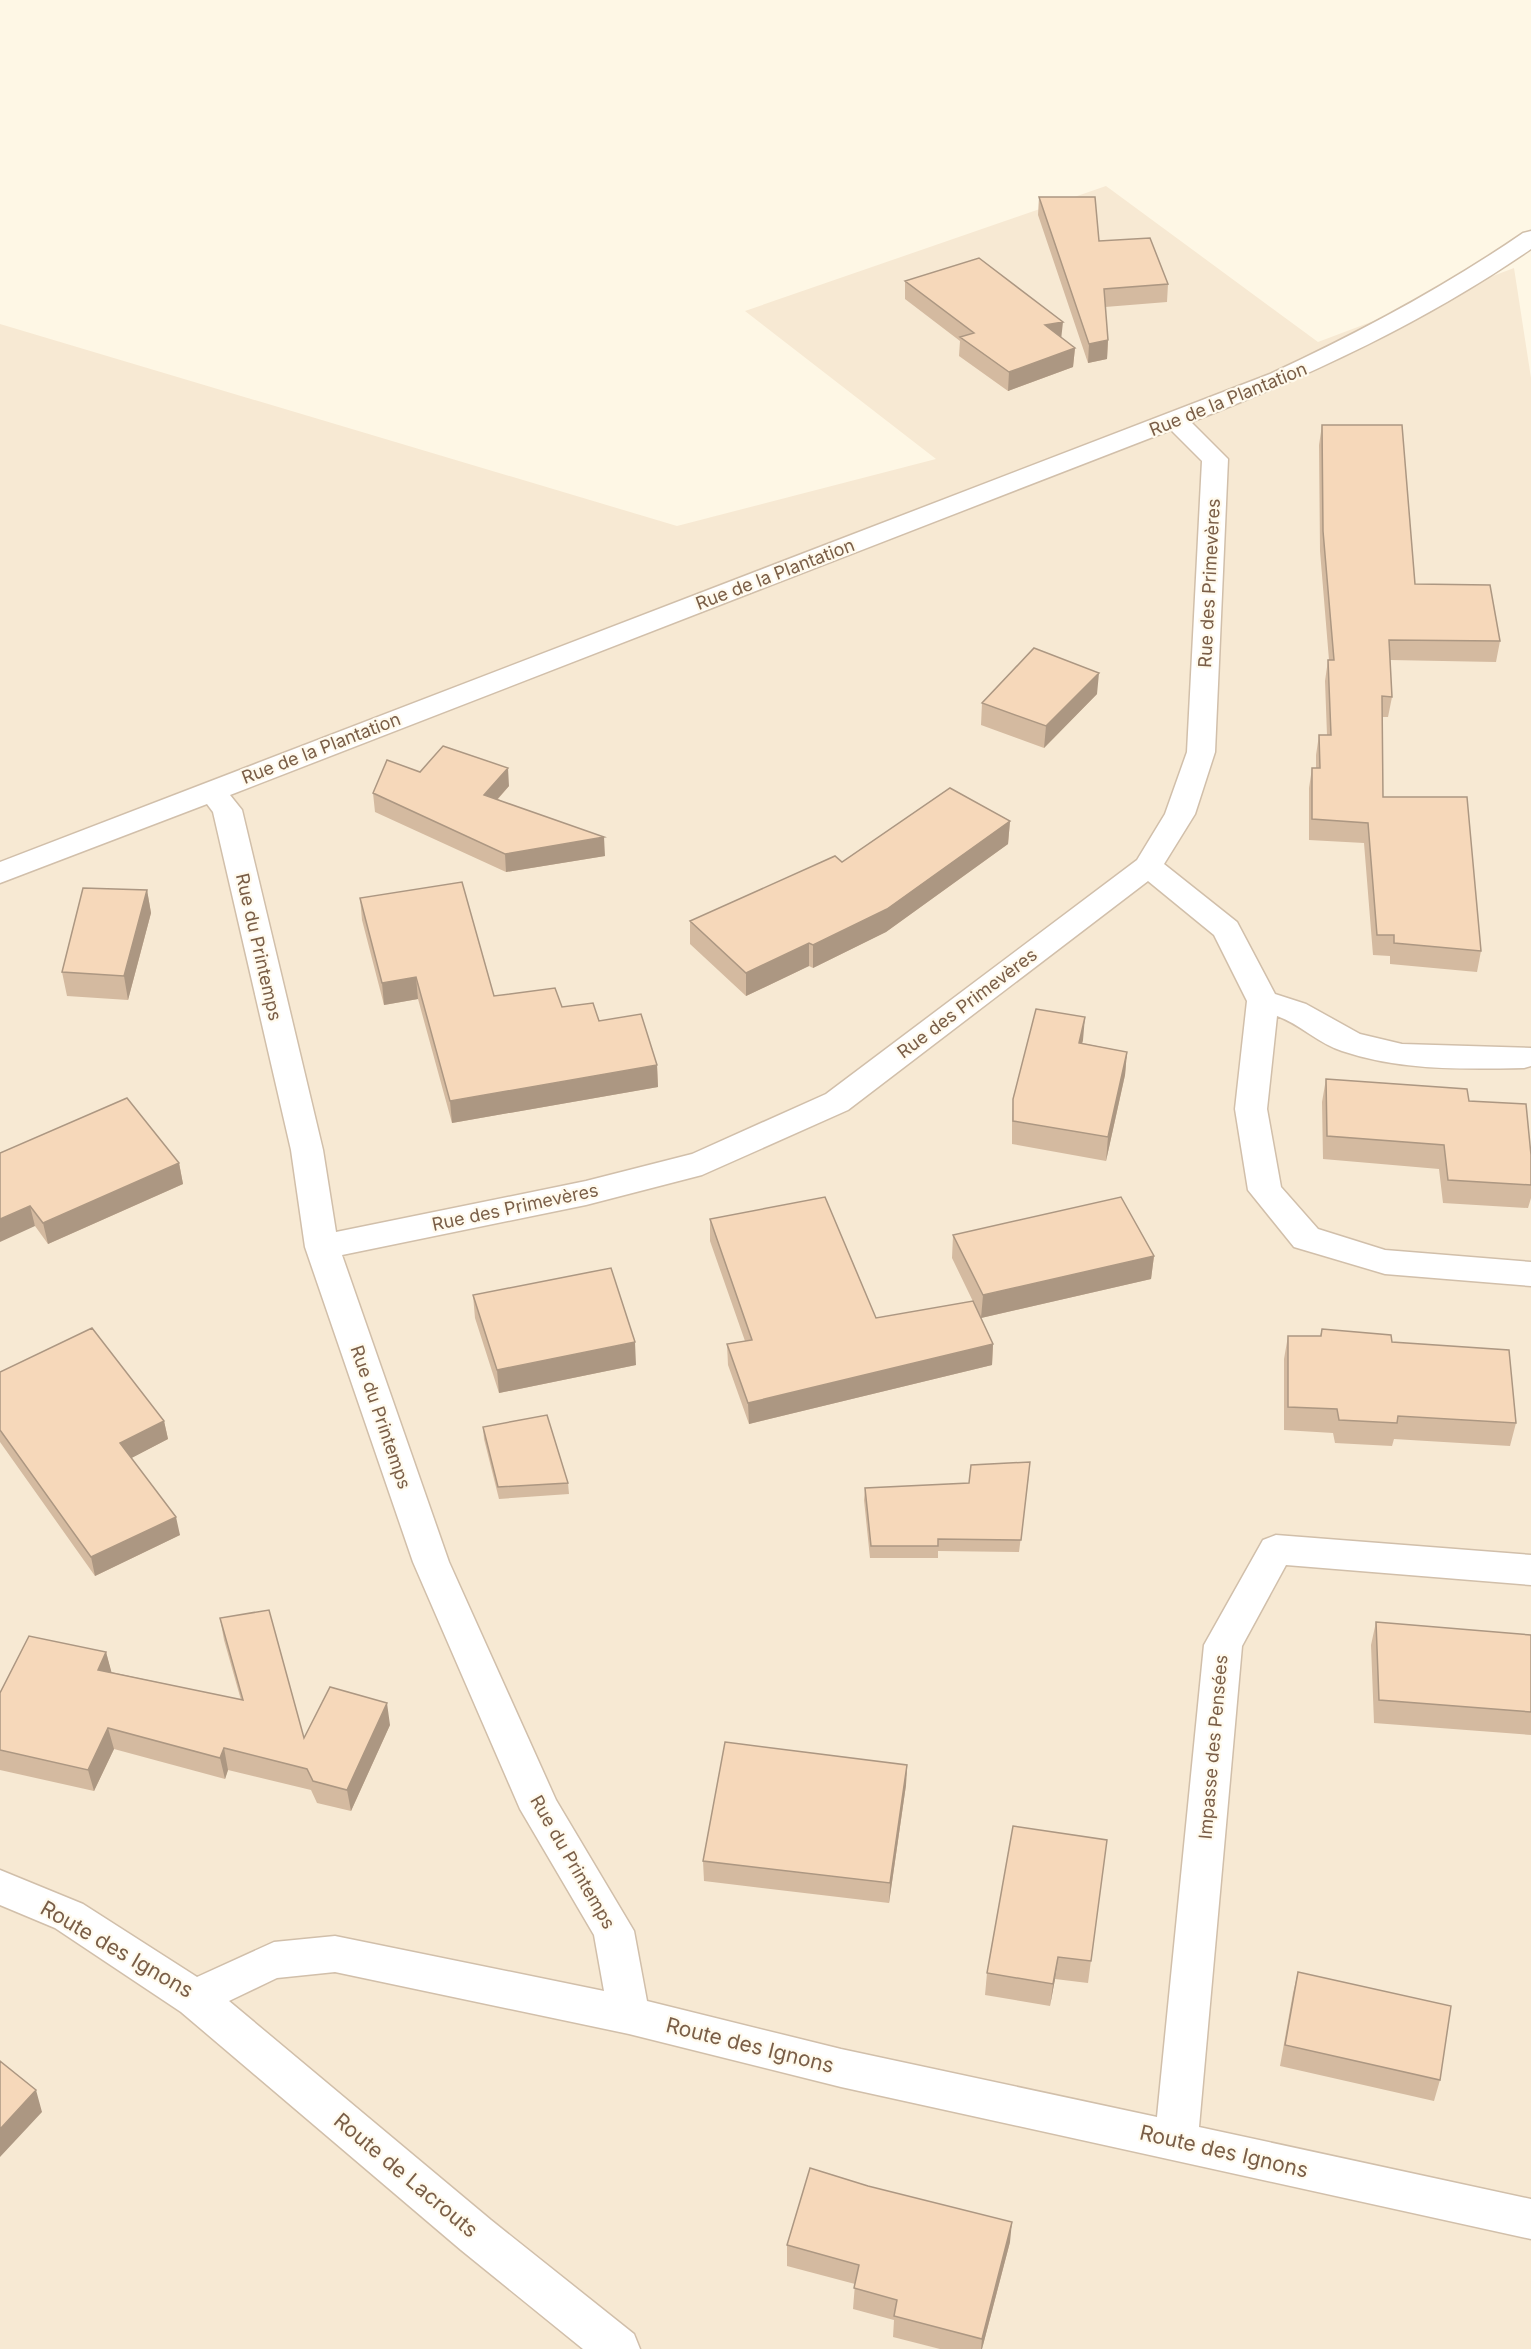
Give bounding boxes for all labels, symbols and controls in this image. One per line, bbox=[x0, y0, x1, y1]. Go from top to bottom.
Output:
street label: Rue de la Plantation bbox=[1146, 358, 1310, 440]
street label: Rue des Primevères bbox=[1194, 498, 1224, 668]
street label: Rue de la Plantation bbox=[693, 534, 857, 614]
street label: Rue de la Plantation bbox=[239, 708, 403, 788]
street label: Rue du Printemps bbox=[232, 871, 286, 1023]
street label: Rue des Primevères bbox=[893, 944, 1041, 1062]
street label: Rue des Primevères bbox=[430, 1179, 600, 1235]
street label: Rue du Printemps bbox=[347, 1342, 415, 1492]
street label: Impasse des Pensées bbox=[1194, 1654, 1232, 1840]
street label: Rue du Printemps bbox=[526, 1792, 620, 1932]
street label: Route des Ignons bbox=[36, 1895, 198, 2003]
street label: Route des Ignons bbox=[663, 2012, 837, 2078]
street label: Route de Lacrouts bbox=[329, 2108, 483, 2242]
street label: Route des Ignons bbox=[1137, 2119, 1311, 2183]

